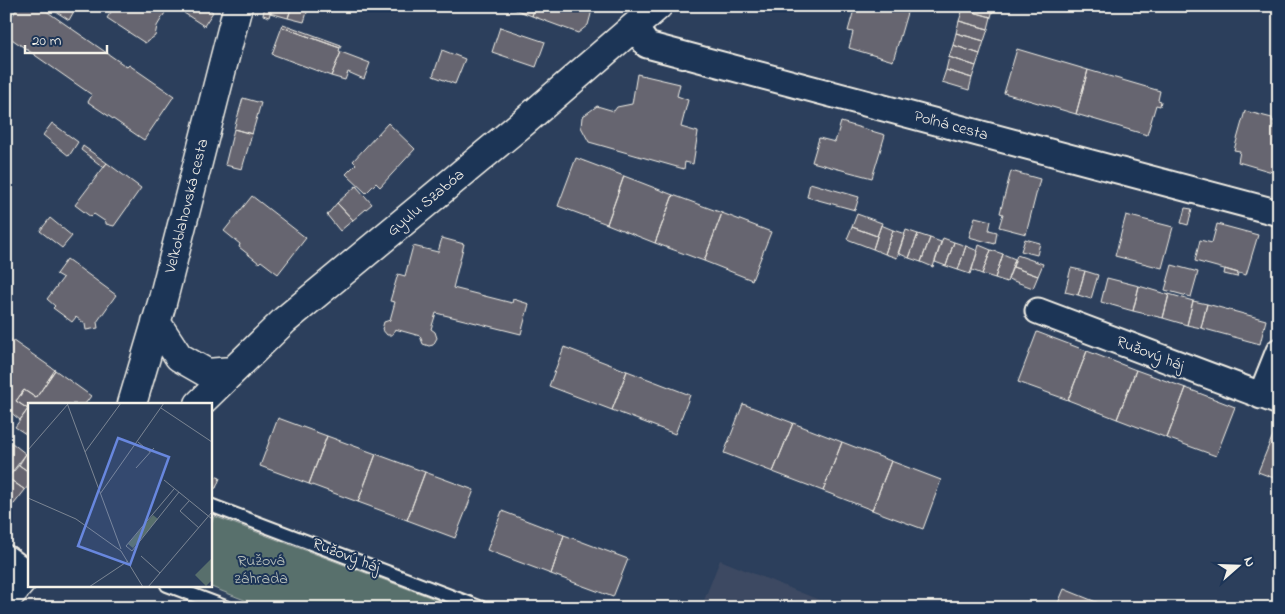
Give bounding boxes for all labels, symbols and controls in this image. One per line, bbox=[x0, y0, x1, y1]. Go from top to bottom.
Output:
scale bar bbox=[25, 22, 108, 54]
text: 20 m bbox=[32, 30, 62, 52]
street label: Poľná cesta bbox=[911, 105, 991, 147]
street label: Veľkoblahovská cesta bbox=[158, 136, 215, 277]
street label: Gyulu Szabóa bbox=[382, 163, 470, 243]
street label: Ružový háj bbox=[1113, 330, 1188, 378]
inset map bbox=[28, 403, 211, 586]
street label: Ružový háj bbox=[309, 532, 384, 580]
north arrow bbox=[1212, 542, 1262, 592]
park label: Ružová záhrada bbox=[234, 549, 288, 591]
text: N bbox=[1237, 554, 1260, 570]

